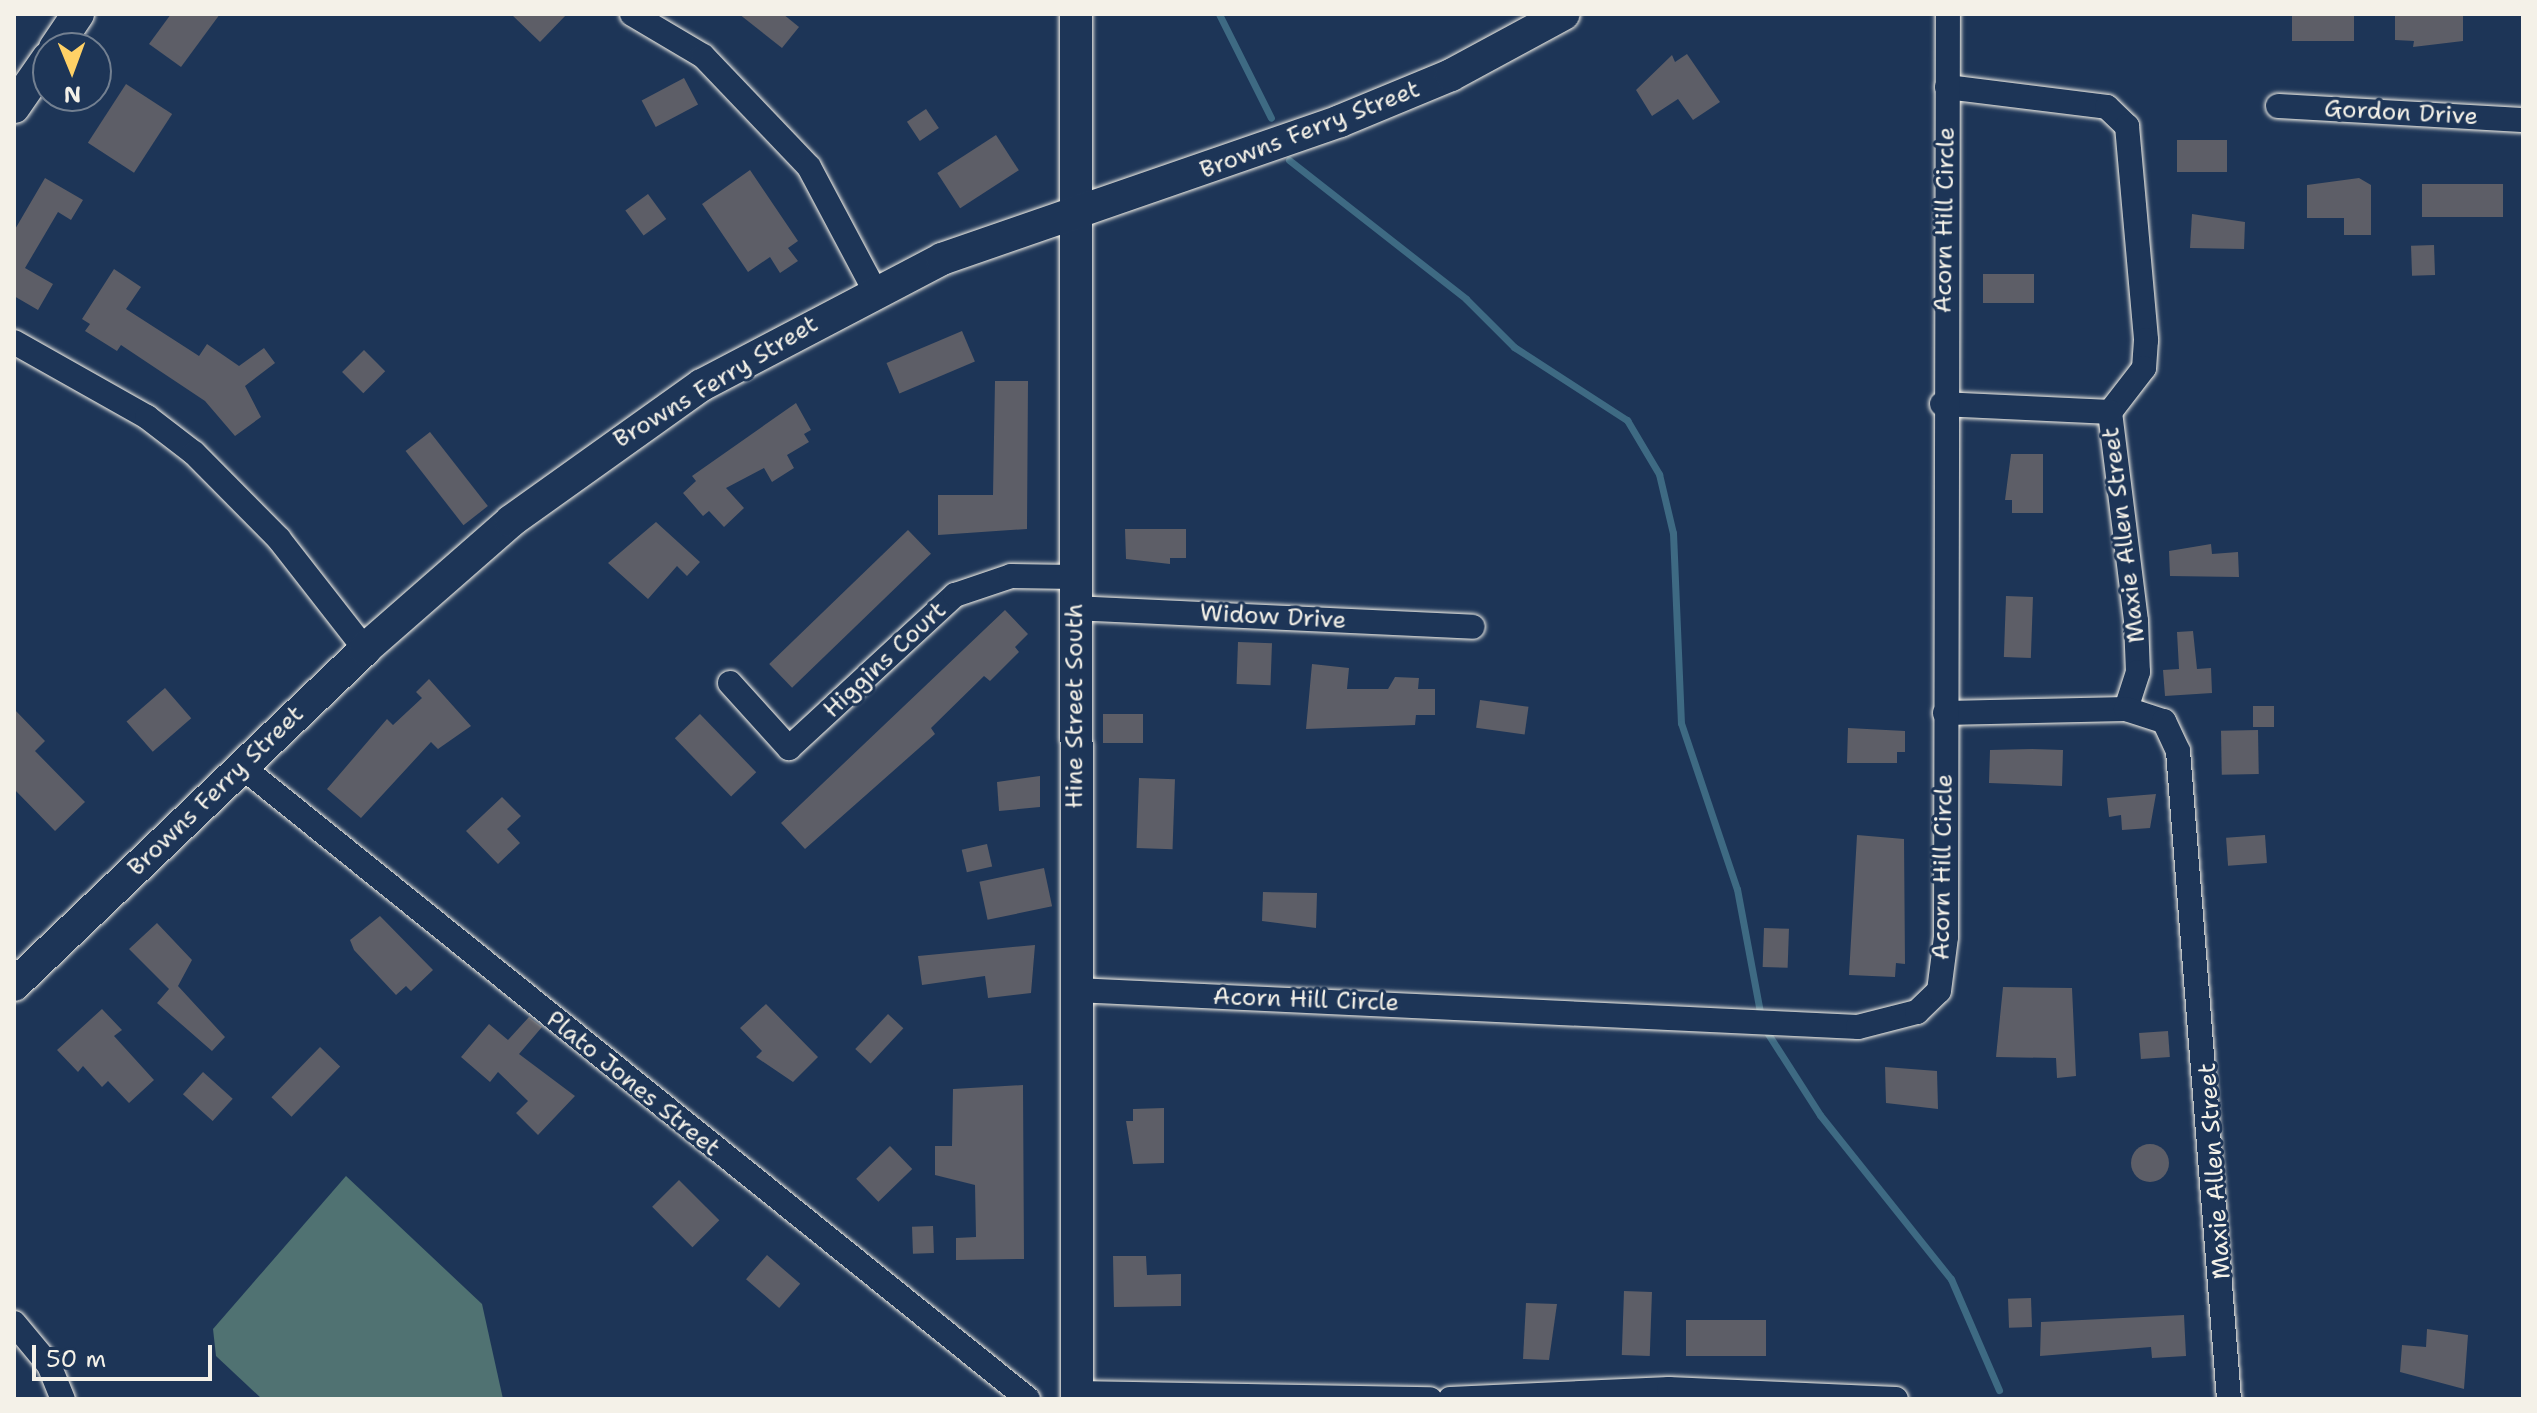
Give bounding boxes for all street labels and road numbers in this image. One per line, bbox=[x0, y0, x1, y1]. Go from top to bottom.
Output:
street label: Browns Ferry Street bbox=[1196, 75, 1424, 185]
street label: Gordon Drive bbox=[2323, 95, 2479, 131]
street label: Acorn Hill Circle bbox=[1929, 127, 1961, 313]
street label: Browns Ferry Street bbox=[609, 310, 823, 454]
street label: Maxie Allen Street bbox=[2096, 426, 2152, 644]
street label: Higgins Court bbox=[818, 596, 952, 724]
street label: Widow Drive bbox=[1199, 599, 1347, 635]
street label: Hine Street South bbox=[1061, 603, 1089, 809]
street label: Browns Ferry Street bbox=[122, 700, 310, 882]
street label: Acorn Hill Circle bbox=[1927, 774, 1959, 960]
street label: Acorn Hill Circle bbox=[1212, 982, 1400, 1018]
street label: Plato Jones Street bbox=[540, 1005, 726, 1163]
street label: Maxie Allen Street bbox=[2193, 1062, 2237, 1280]

